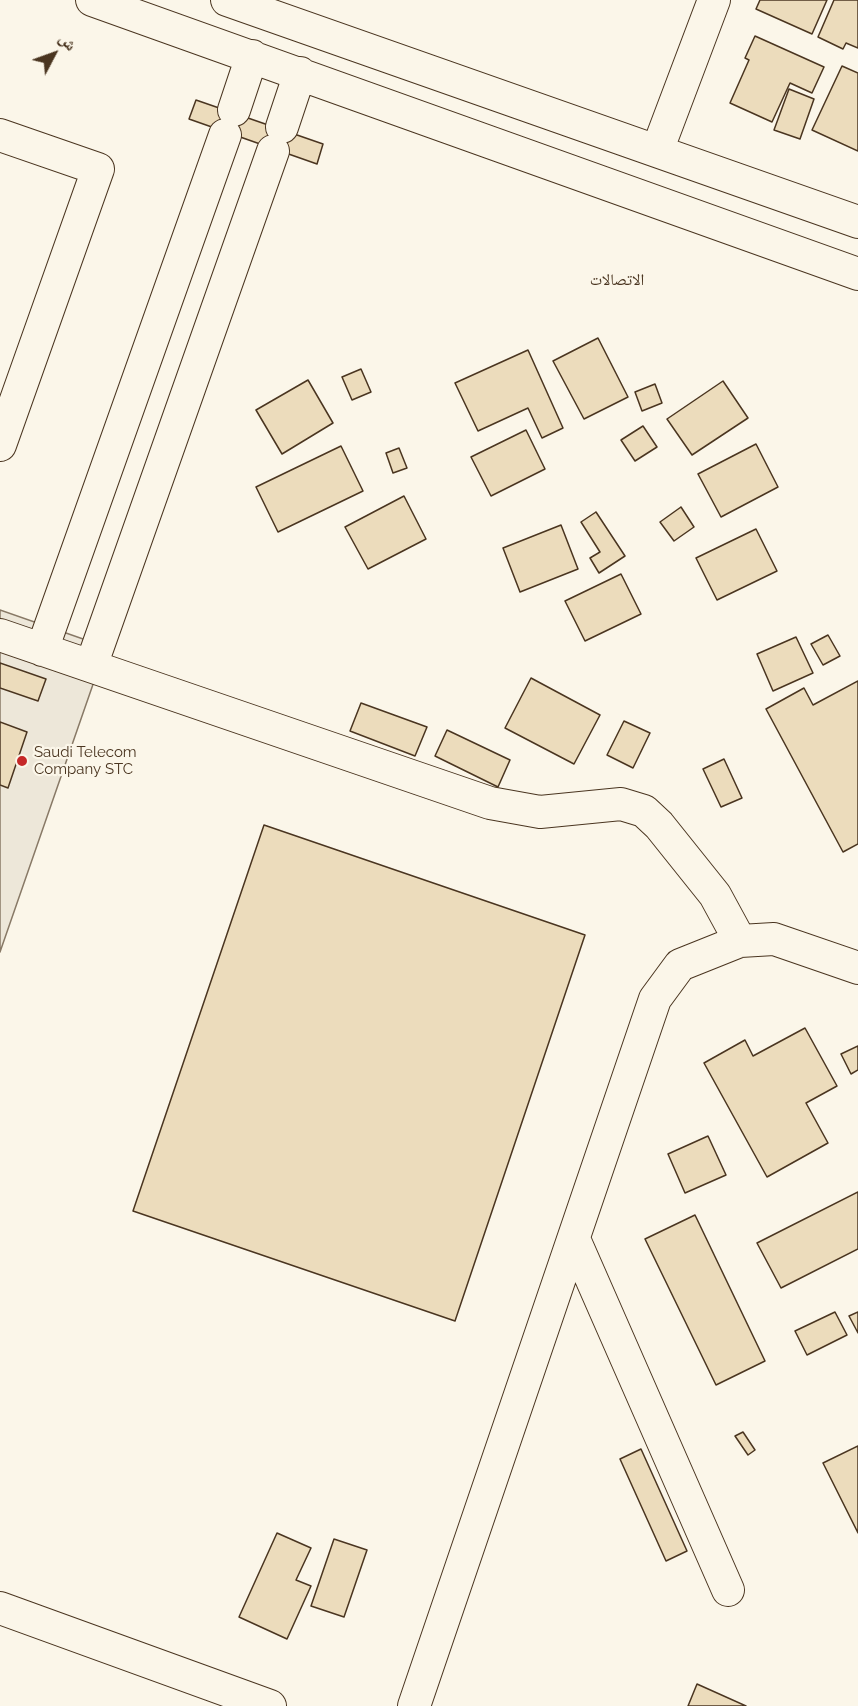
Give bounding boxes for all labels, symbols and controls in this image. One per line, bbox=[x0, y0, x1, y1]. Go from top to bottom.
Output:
north arrow bbox=[24, 24, 84, 84]
text: ش bbox=[55, 29, 81, 54]
district label: الاتصالات bbox=[590, 270, 644, 290]
place label: Saudi Telecom Company STC bbox=[34, 743, 137, 778]
marker: Saudi Telecom Company STC bbox=[15, 754, 29, 768]

